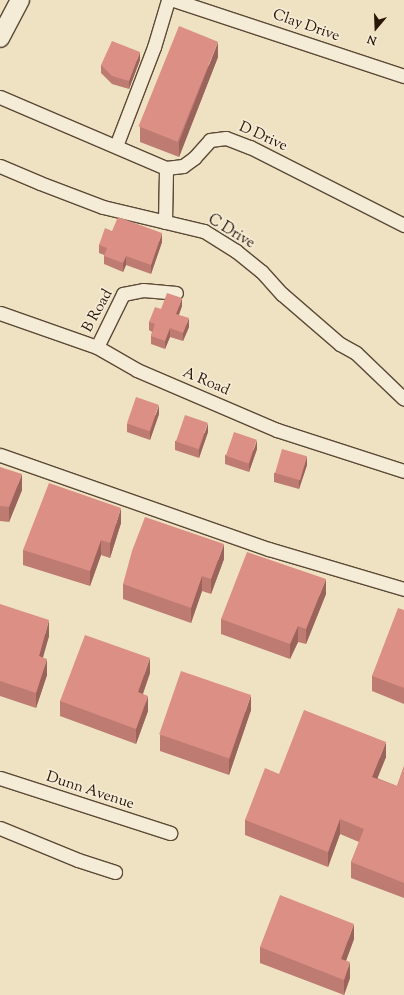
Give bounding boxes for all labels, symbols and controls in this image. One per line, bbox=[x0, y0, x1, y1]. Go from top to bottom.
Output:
street label: Clay Drive bbox=[270, 6, 342, 46]
north arrow bbox=[356, 8, 396, 48]
text: N bbox=[365, 30, 379, 48]
street label: D Drive bbox=[236, 118, 290, 156]
street label: C Drive bbox=[204, 211, 258, 253]
street label: B Road bbox=[79, 286, 117, 336]
street label: A Road bbox=[180, 364, 232, 400]
street label: Dunn Avenue bbox=[44, 768, 136, 814]

